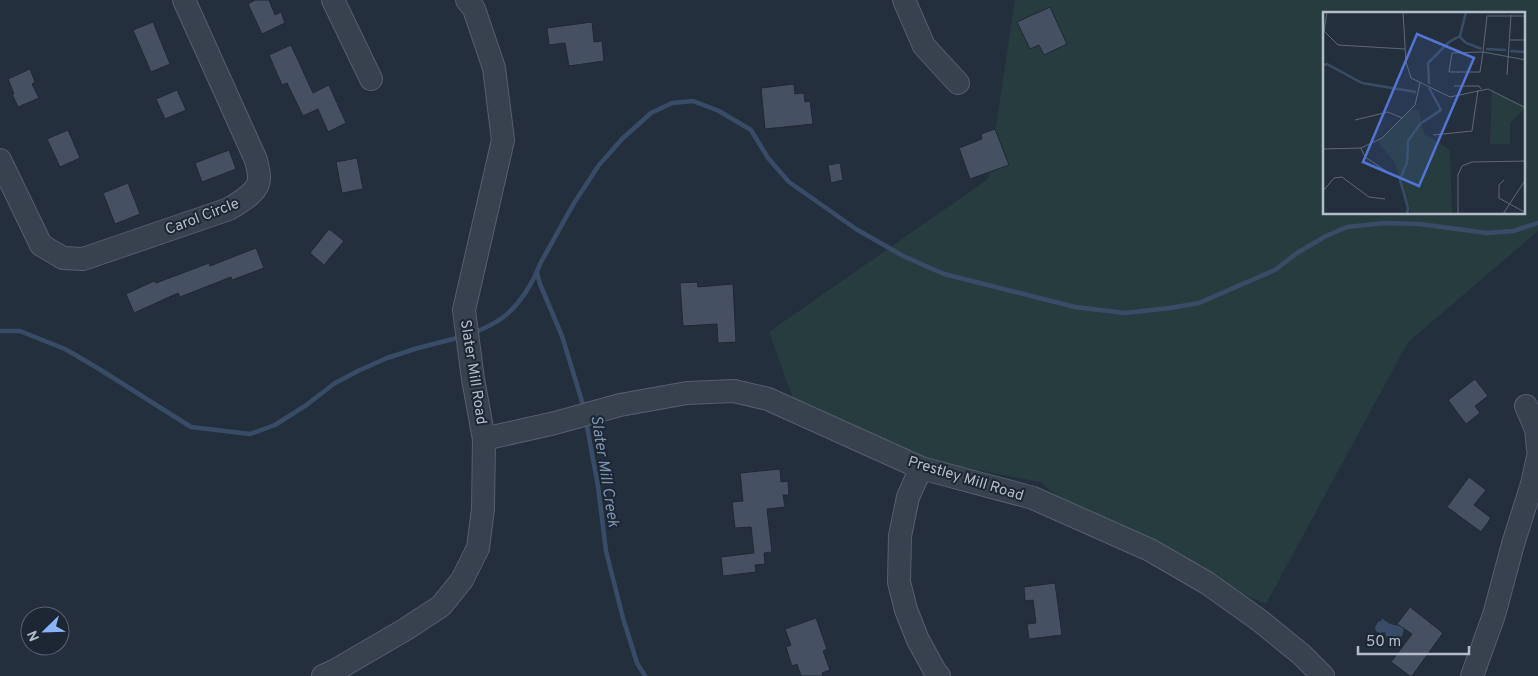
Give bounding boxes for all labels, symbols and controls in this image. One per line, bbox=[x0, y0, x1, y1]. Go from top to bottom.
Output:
inset map bbox=[1323, 12, 1526, 215]
street label: Carol Circle bbox=[163, 195, 242, 240]
street label: Slater Mill Road bbox=[455, 319, 490, 426]
water label: Slater Mill Creek bbox=[585, 414, 623, 530]
street label: Prestley Mill Road bbox=[905, 453, 1026, 506]
north arrow bbox=[20, 606, 70, 656]
scale bar bbox=[1358, 624, 1469, 656]
text: N bbox=[25, 628, 44, 643]
text: 50 m bbox=[1366, 633, 1401, 652]

